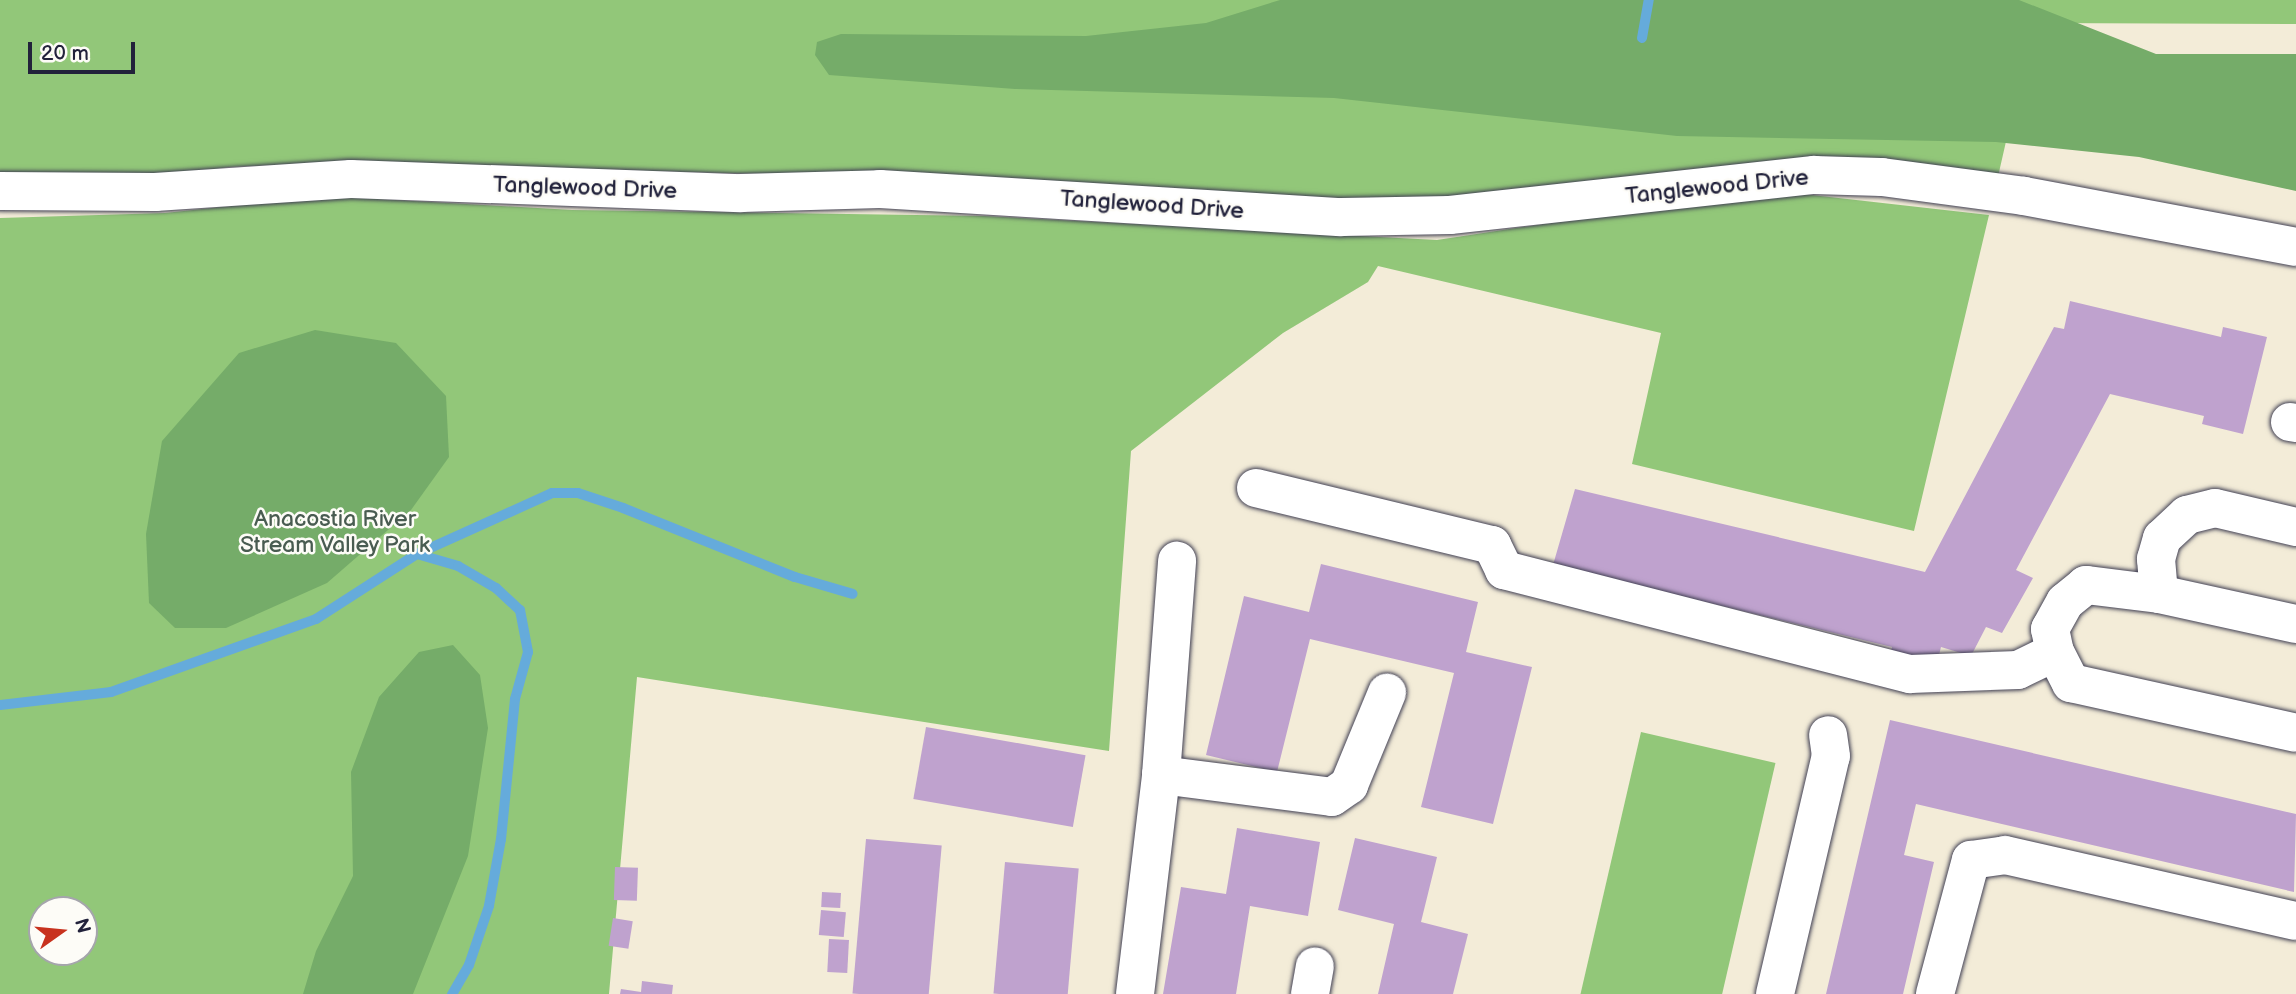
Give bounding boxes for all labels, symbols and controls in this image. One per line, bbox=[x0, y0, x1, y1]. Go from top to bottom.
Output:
scale bar bbox=[32, 28, 138, 72]
text: 20 m bbox=[41, 41, 89, 66]
street label: Tanglewood Drive bbox=[1624, 164, 1810, 210]
street label: Tanglewood Drive bbox=[493, 171, 677, 205]
street label: Tanglewood Drive bbox=[1059, 185, 1245, 225]
park label: Anacostia River Stream Valley Park bbox=[239, 505, 431, 559]
north arrow bbox=[28, 896, 98, 966]
text: N bbox=[69, 916, 95, 936]

